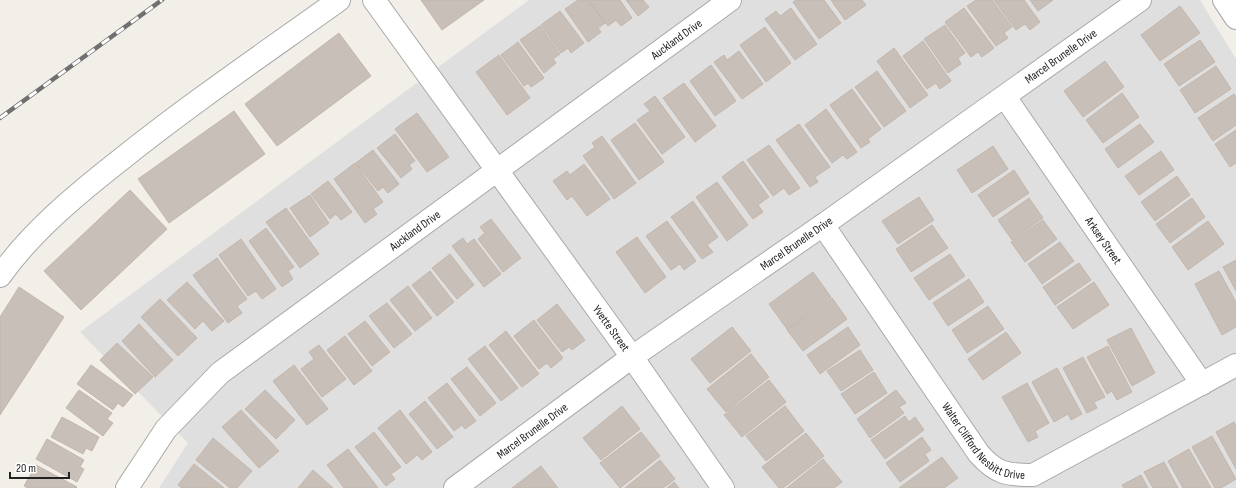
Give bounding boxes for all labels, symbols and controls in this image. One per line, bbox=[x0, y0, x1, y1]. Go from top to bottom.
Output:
street label: Auckland Drive bbox=[647, 15, 705, 63]
street label: Marcel Brunelle Drive bbox=[1022, 25, 1100, 87]
street label: Auckland Drive bbox=[386, 207, 443, 255]
street label: Marcel Brunelle Drive bbox=[757, 213, 836, 274]
street label: Arksey Street bbox=[1081, 213, 1125, 267]
street label: Yvette Street bbox=[589, 302, 633, 355]
street label: Marcel Brunelle Drive bbox=[494, 400, 571, 462]
street label: Walter Clifford Nesbitt Drive bbox=[939, 400, 1025, 482]
scale bar bbox=[10, 454, 69, 480]
text: 20 m bbox=[16, 461, 36, 476]

